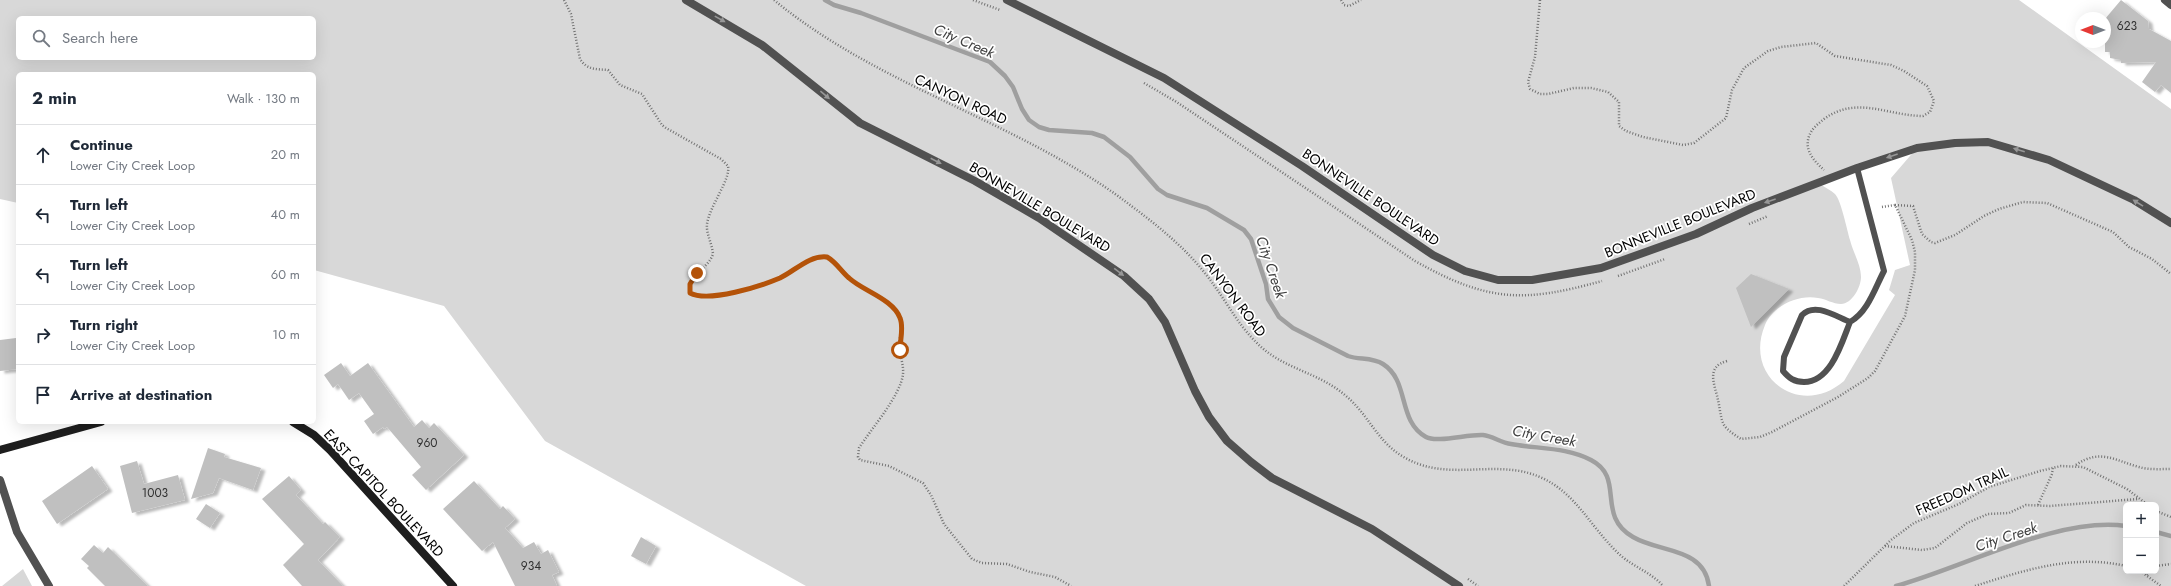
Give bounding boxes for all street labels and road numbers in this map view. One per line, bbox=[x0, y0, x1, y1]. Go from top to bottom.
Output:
street label: CANYON ROAD bbox=[911, 69, 1011, 129]
street label: BONNEVILLE BOULEVARD bbox=[1298, 144, 1444, 250]
street label: BONNEVILLE BOULEVARD bbox=[966, 157, 1114, 257]
street label: BONNEVILLE BOULEVARD bbox=[1601, 183, 1759, 263]
street label: CANYON ROAD bbox=[1195, 249, 1271, 341]
street label: EAST CAPITOL BOULEVARD bbox=[319, 425, 449, 561]
street label: FREEDOM TRAIL bbox=[1912, 461, 2012, 520]

